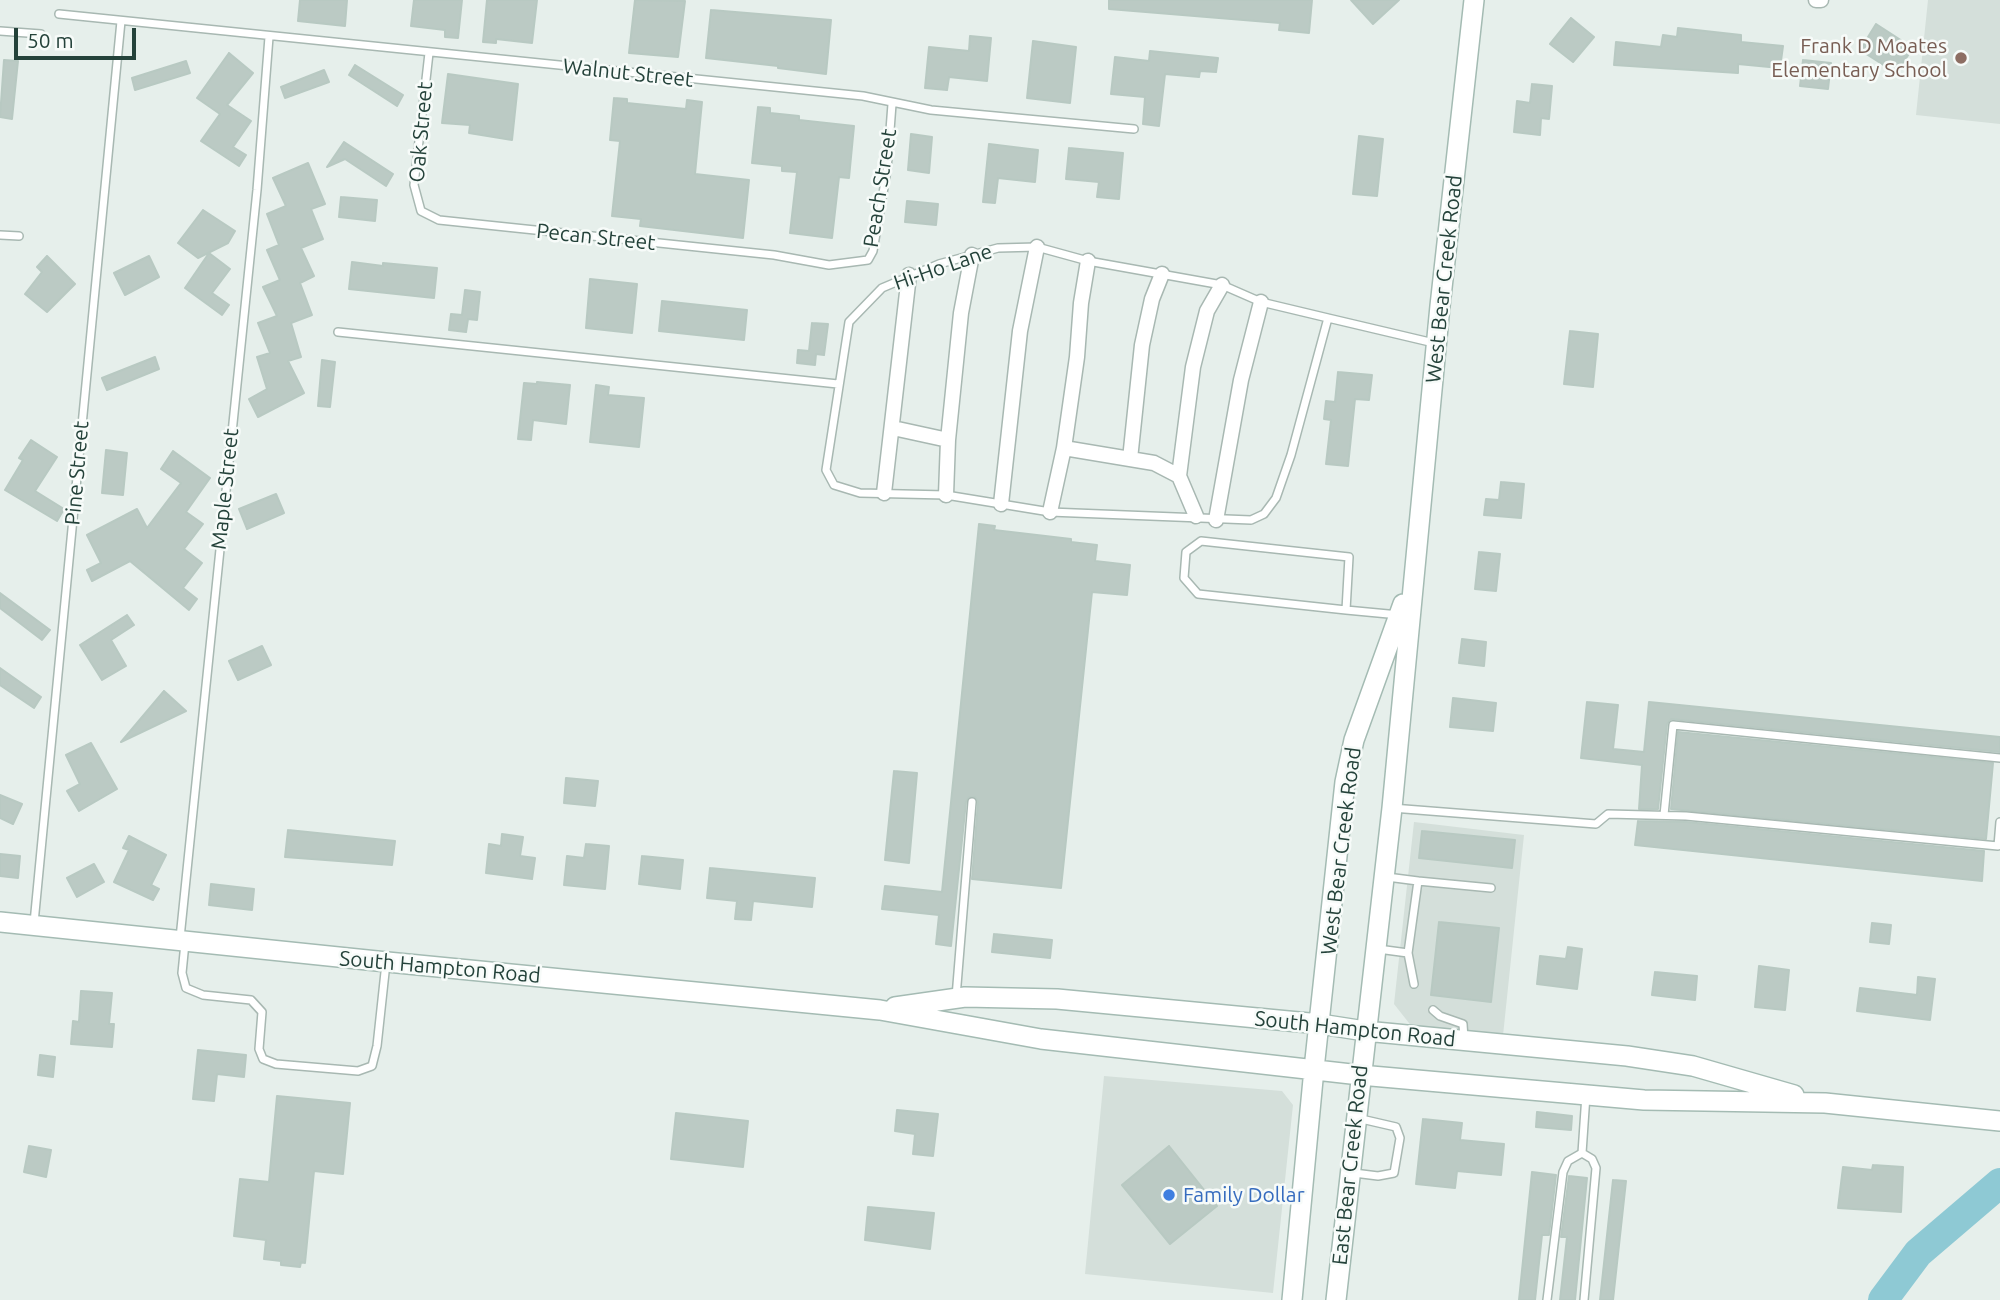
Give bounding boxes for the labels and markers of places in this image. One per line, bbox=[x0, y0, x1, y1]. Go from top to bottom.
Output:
place label: Frank D Moates Elementary School bbox=[1771, 33, 1947, 83]
marker: Frank D Moates Elementary School bbox=[1953, 50, 1969, 66]
place label: Family Dollar bbox=[1183, 1182, 1305, 1208]
marker: Family Dollar bbox=[1161, 1187, 1177, 1203]

